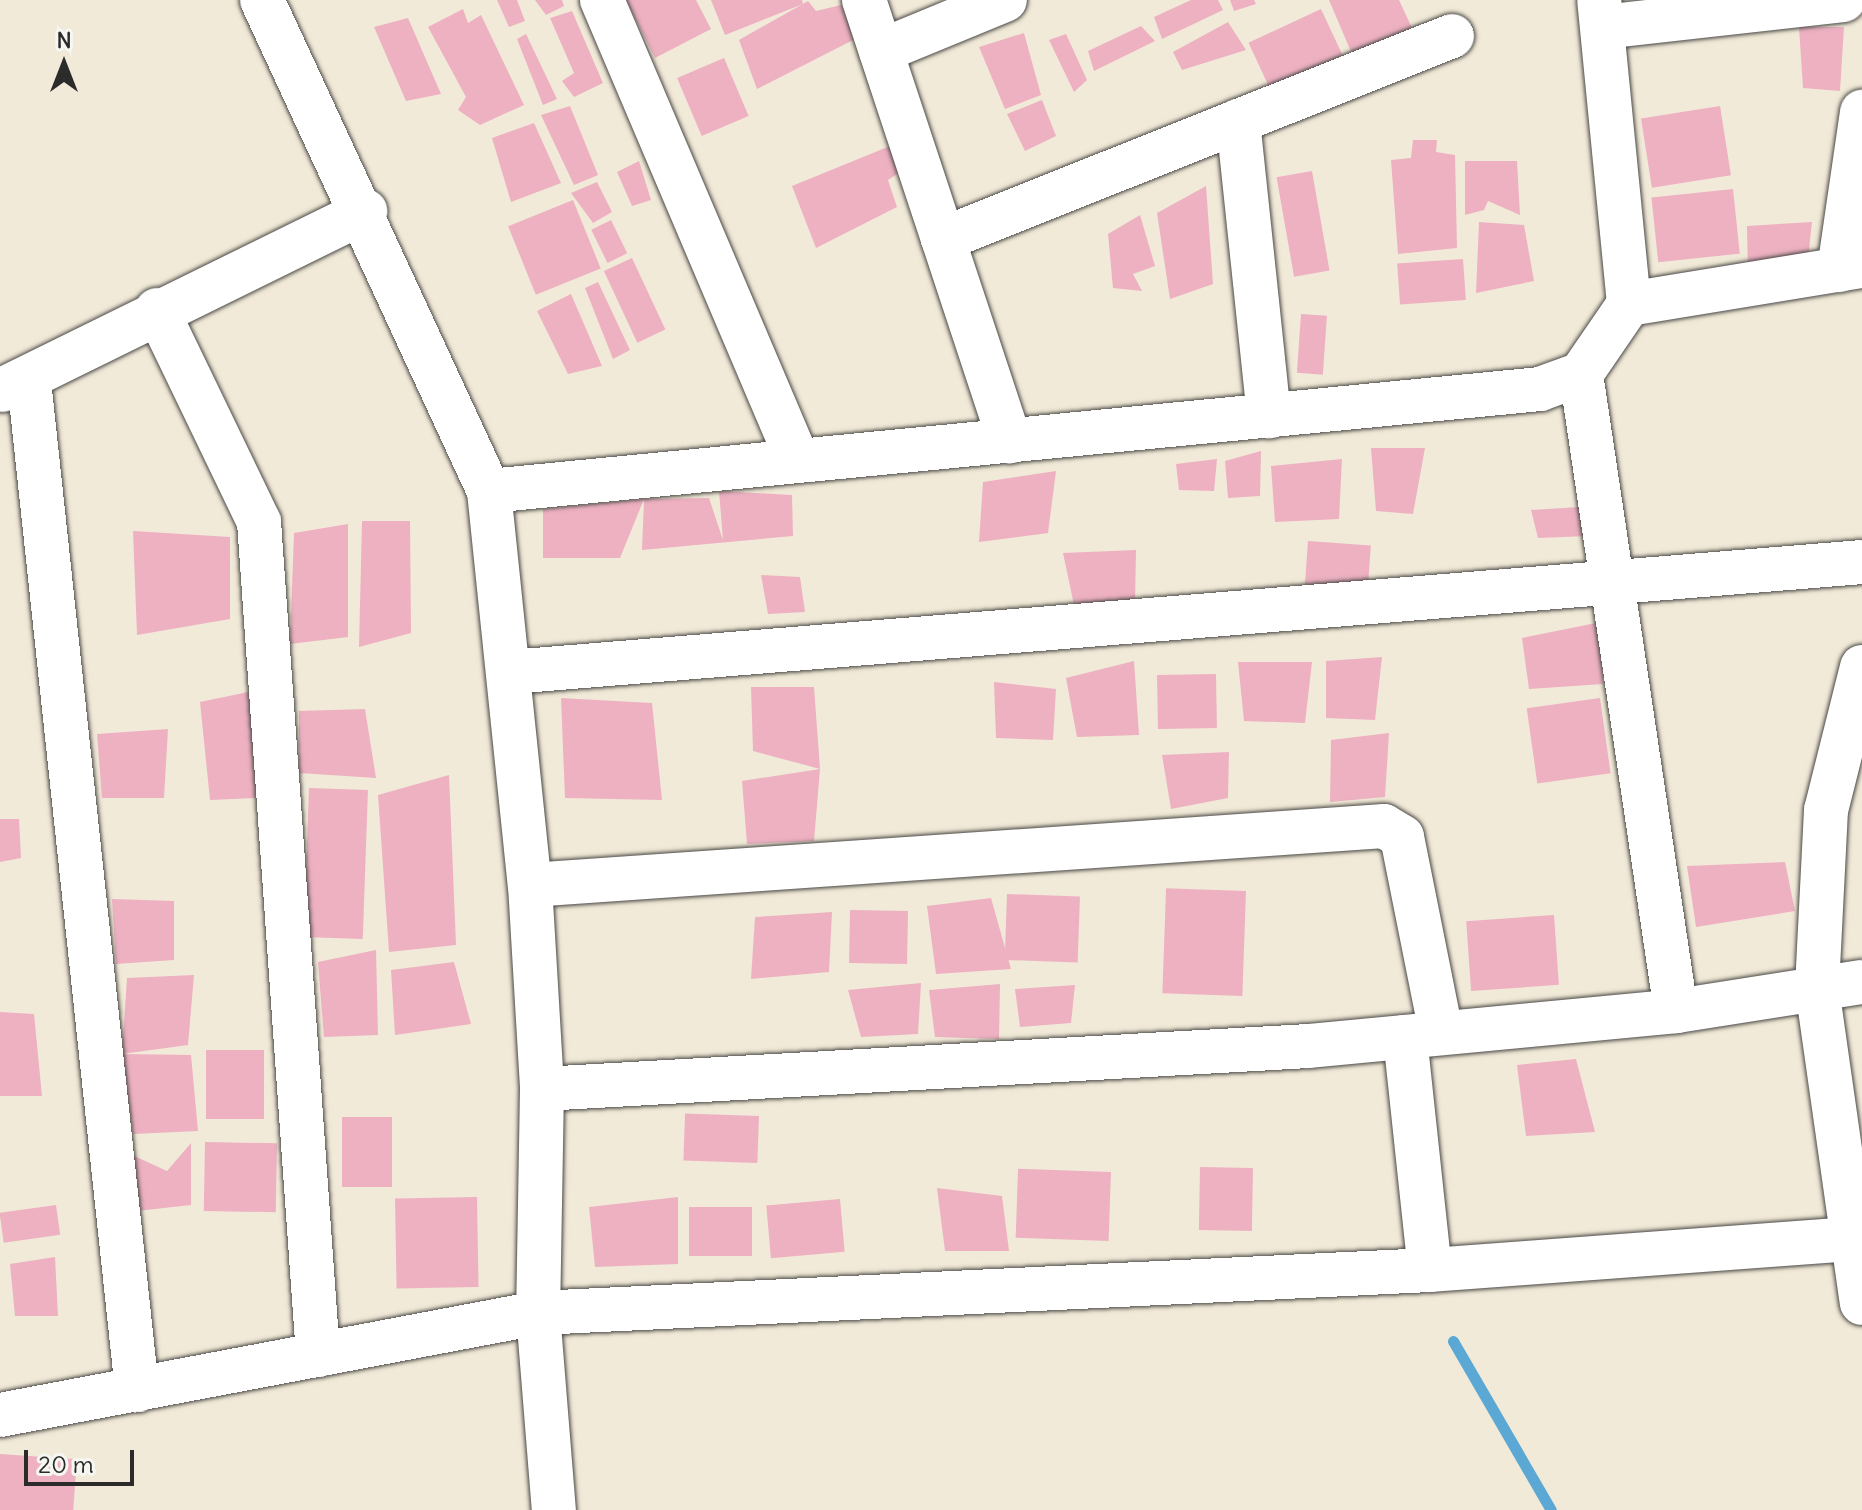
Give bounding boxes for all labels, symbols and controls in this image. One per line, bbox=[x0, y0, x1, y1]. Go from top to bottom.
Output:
north arrow bbox=[24, 24, 104, 104]
text: N bbox=[56, 26, 72, 54]
scale bar bbox=[28, 1434, 138, 1484]
text: 20 m bbox=[38, 1449, 94, 1479]

